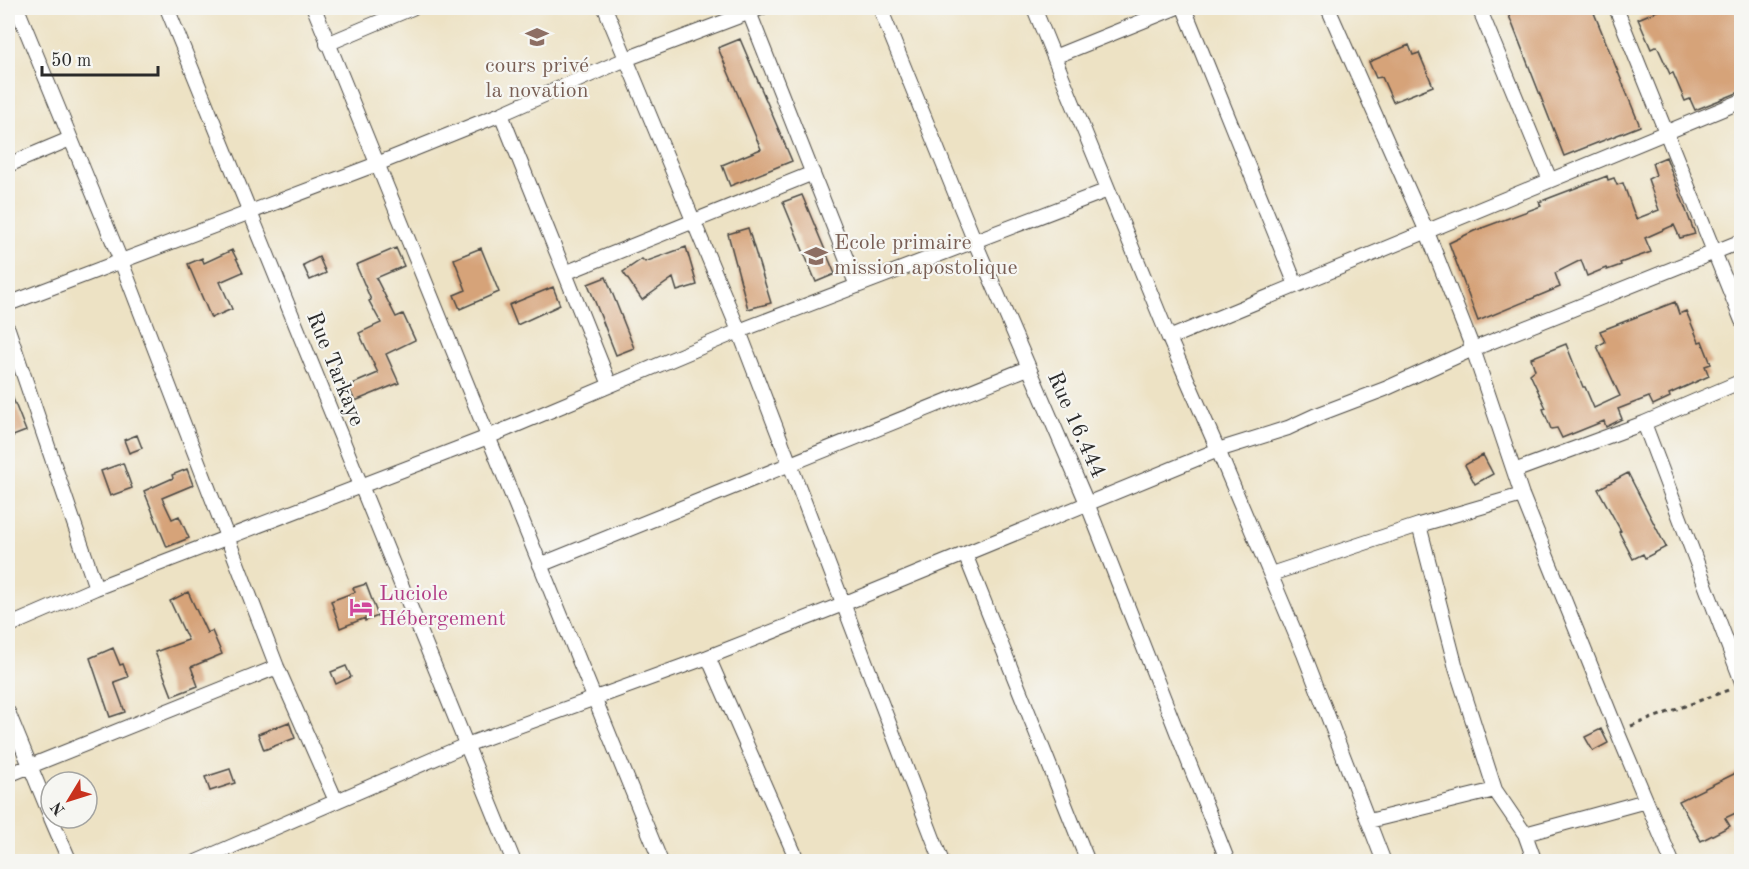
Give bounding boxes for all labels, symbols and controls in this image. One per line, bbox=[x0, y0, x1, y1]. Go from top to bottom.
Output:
school or university icon: cours privé la novation bbox=[524, 24, 550, 50]
scale bar bbox=[42, 39, 158, 77]
text: 50 m bbox=[51, 52, 91, 70]
place label: cours privé la novation bbox=[485, 55, 589, 102]
place label: Ecole primaire mission apostolique bbox=[834, 232, 1018, 279]
school or university icon: Ecole primaire mission apostolique bbox=[803, 243, 829, 269]
street label: Rue Tarkaye bbox=[302, 309, 368, 429]
street label: Rue 16.444 bbox=[1043, 369, 1109, 481]
place label: Luciole Hébergement bbox=[379, 583, 506, 630]
hotel icon: Luciole Hébergement bbox=[348, 594, 374, 620]
north arrow bbox=[39, 770, 99, 830]
text: N bbox=[48, 798, 69, 818]

